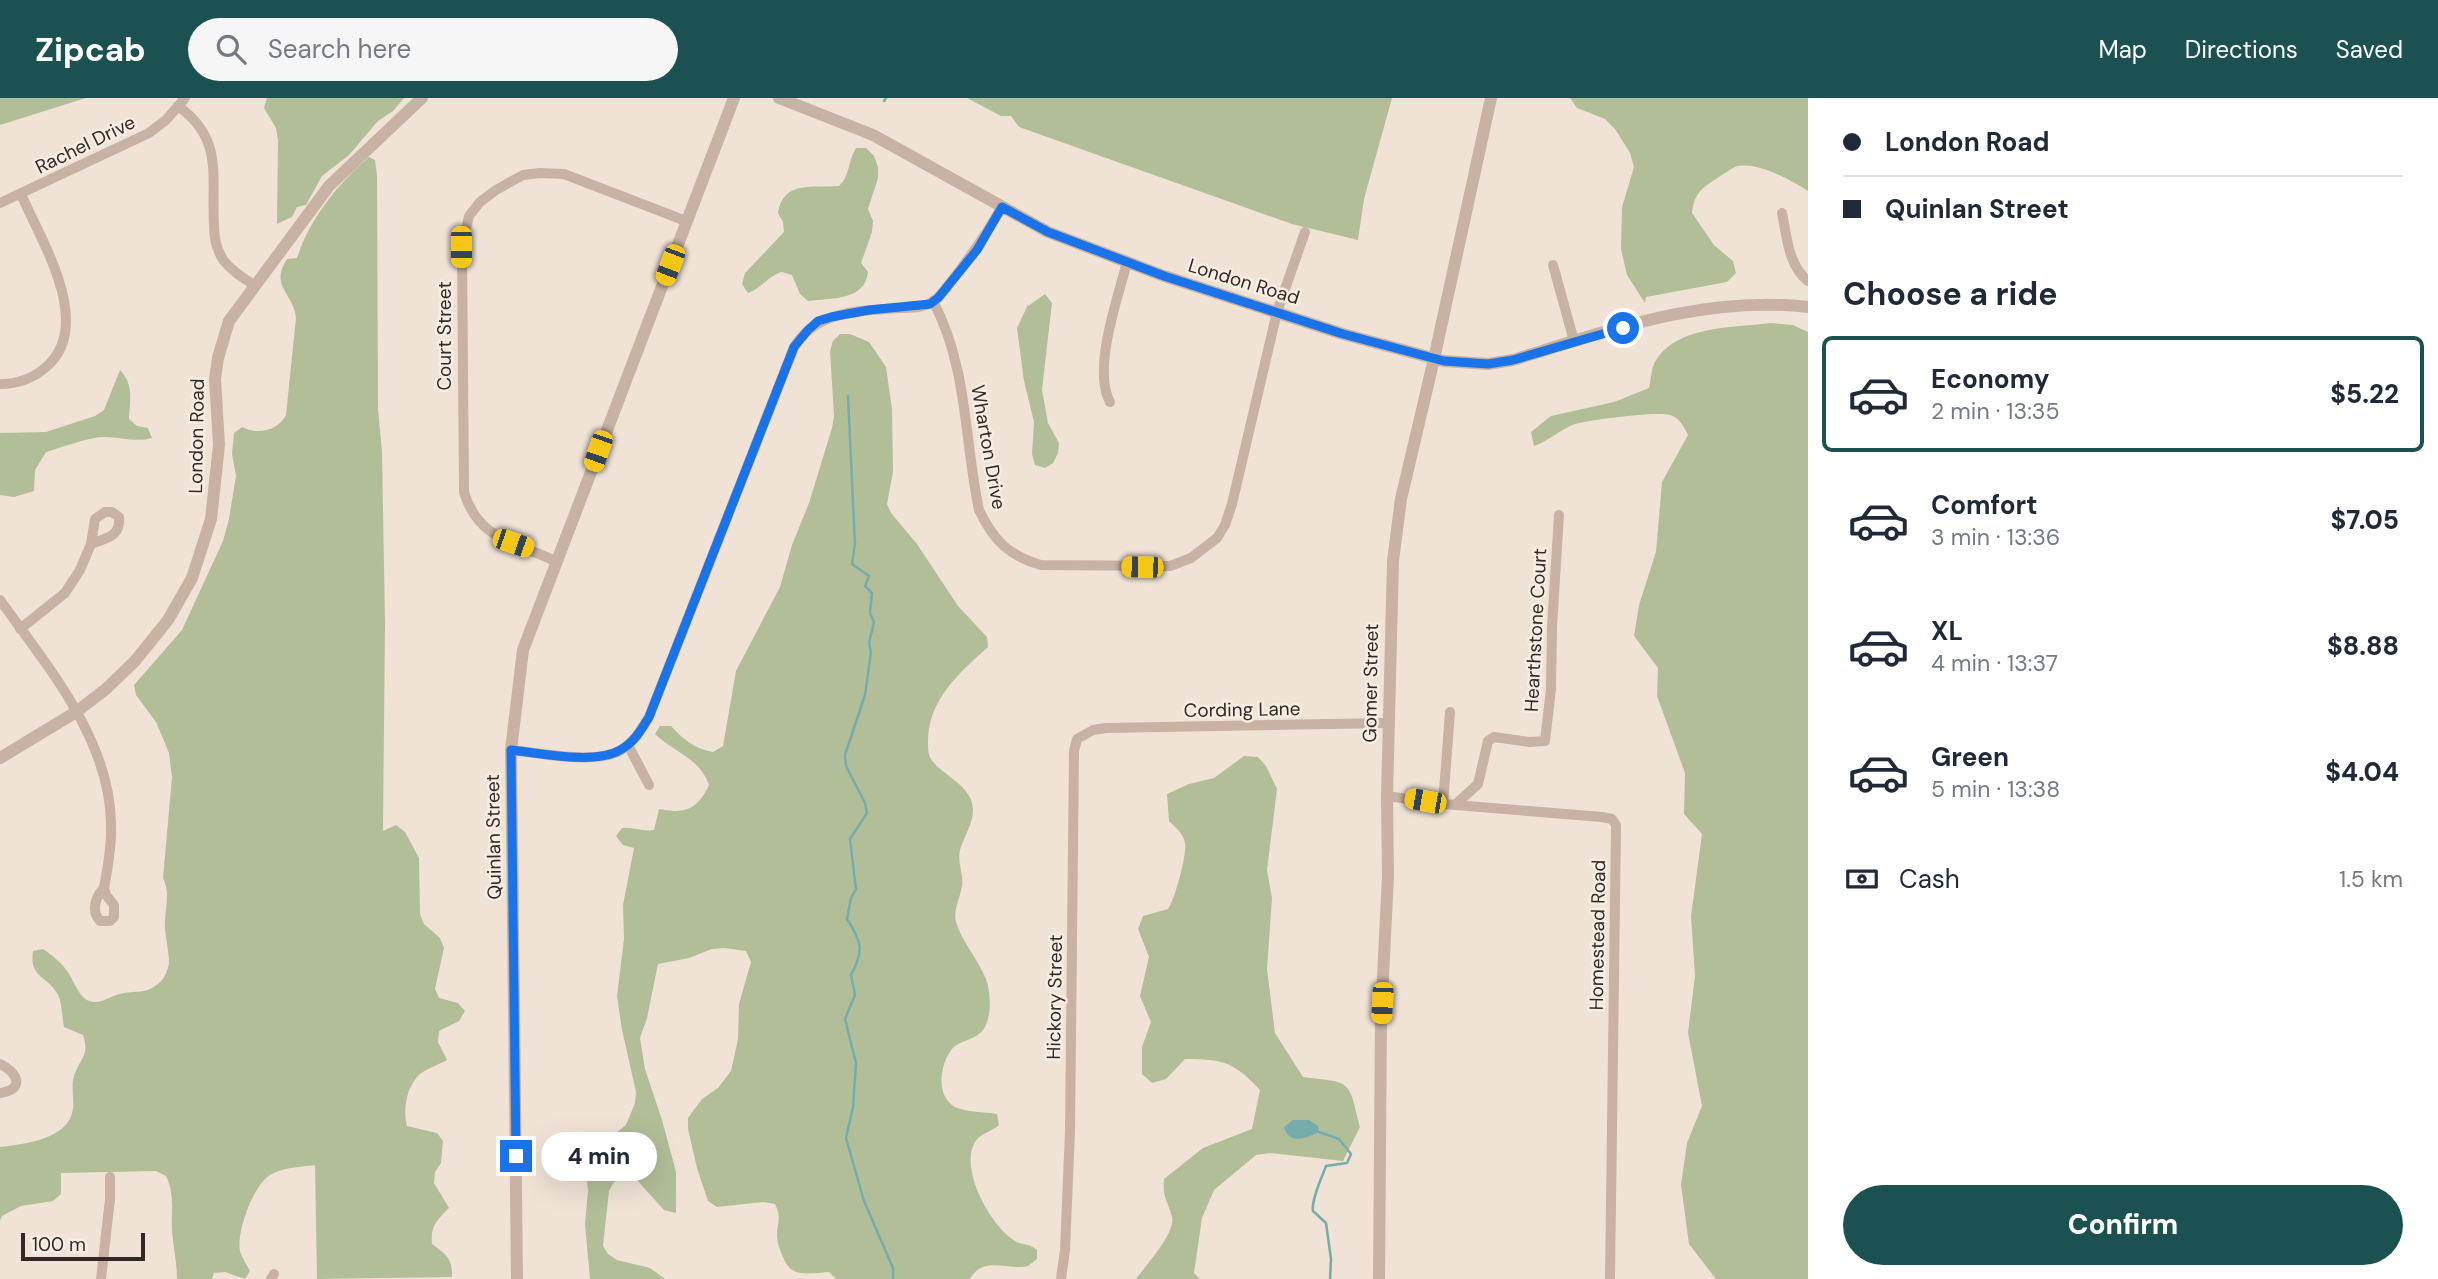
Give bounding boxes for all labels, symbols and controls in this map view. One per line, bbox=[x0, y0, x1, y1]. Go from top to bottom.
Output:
search box bbox=[188, 18, 678, 81]
text: Zipcab bbox=[35, 28, 146, 71]
icon: search bbox=[212, 30, 250, 68]
text: Search here bbox=[268, 32, 411, 66]
text: Map bbox=[2099, 34, 2147, 65]
text: Directions bbox=[2185, 34, 2298, 65]
text: Saved bbox=[2336, 34, 2403, 65]
street label: Rachel Drive bbox=[31, 109, 139, 179]
text: London Road bbox=[1885, 125, 2050, 159]
text: Quinlan Street bbox=[1885, 192, 2069, 226]
car bbox=[451, 226, 472, 268]
car bbox=[653, 242, 688, 288]
street label: London Road bbox=[1185, 253, 1303, 310]
text: Choose a ride bbox=[1843, 273, 2058, 315]
street label: Court Street bbox=[432, 281, 457, 391]
route start bbox=[1607, 312, 1639, 344]
text: Economy bbox=[1931, 362, 2049, 396]
icon: car bbox=[1847, 363, 1910, 426]
text: $5.22 bbox=[2330, 377, 2399, 411]
street label: London Road bbox=[183, 378, 210, 494]
street label: Wharton Drive bbox=[965, 383, 1012, 511]
text: 2 min · 13:35 bbox=[1931, 396, 2059, 426]
car bbox=[582, 428, 615, 474]
text: Comfort bbox=[1931, 488, 2037, 522]
icon: car bbox=[1847, 489, 1910, 552]
text: $7.05 bbox=[2331, 503, 2399, 537]
text: 3 min · 13:36 bbox=[1931, 522, 2060, 552]
car bbox=[490, 526, 537, 560]
street label: Hearthstone Court bbox=[1519, 547, 1552, 713]
car bbox=[1121, 556, 1164, 578]
text: XL bbox=[1931, 614, 1963, 648]
icon: car bbox=[1847, 615, 1910, 678]
street label: Gomer Street bbox=[1357, 623, 1384, 743]
text: $8.88 bbox=[2327, 629, 2399, 663]
text: 4 min · 13:37 bbox=[1931, 648, 2058, 678]
street label: Cording Lane bbox=[1183, 696, 1301, 723]
text: Green bbox=[1931, 740, 2009, 774]
icon: car bbox=[1847, 741, 1910, 804]
text: $4.04 bbox=[2325, 755, 2399, 789]
street label: Quinlan Street bbox=[480, 774, 507, 900]
text: 5 min · 13:38 bbox=[1931, 774, 2060, 804]
car bbox=[1403, 787, 1448, 815]
street label: Homestead Road bbox=[1584, 860, 1611, 1010]
icon: cash bbox=[1843, 860, 1881, 898]
text: Cash bbox=[1899, 862, 1960, 896]
text: 1.5 km bbox=[2339, 864, 2403, 894]
street label: Hickory Street bbox=[1041, 934, 1068, 1060]
car bbox=[1371, 981, 1394, 1025]
callout: 4 min bbox=[540, 1132, 656, 1180]
route end bbox=[500, 1140, 532, 1172]
text: 4 min bbox=[568, 1141, 630, 1171]
button: Confirm bbox=[1843, 1185, 2403, 1265]
scale bar bbox=[21, 1230, 145, 1262]
text: 100 m bbox=[32, 1232, 86, 1257]

